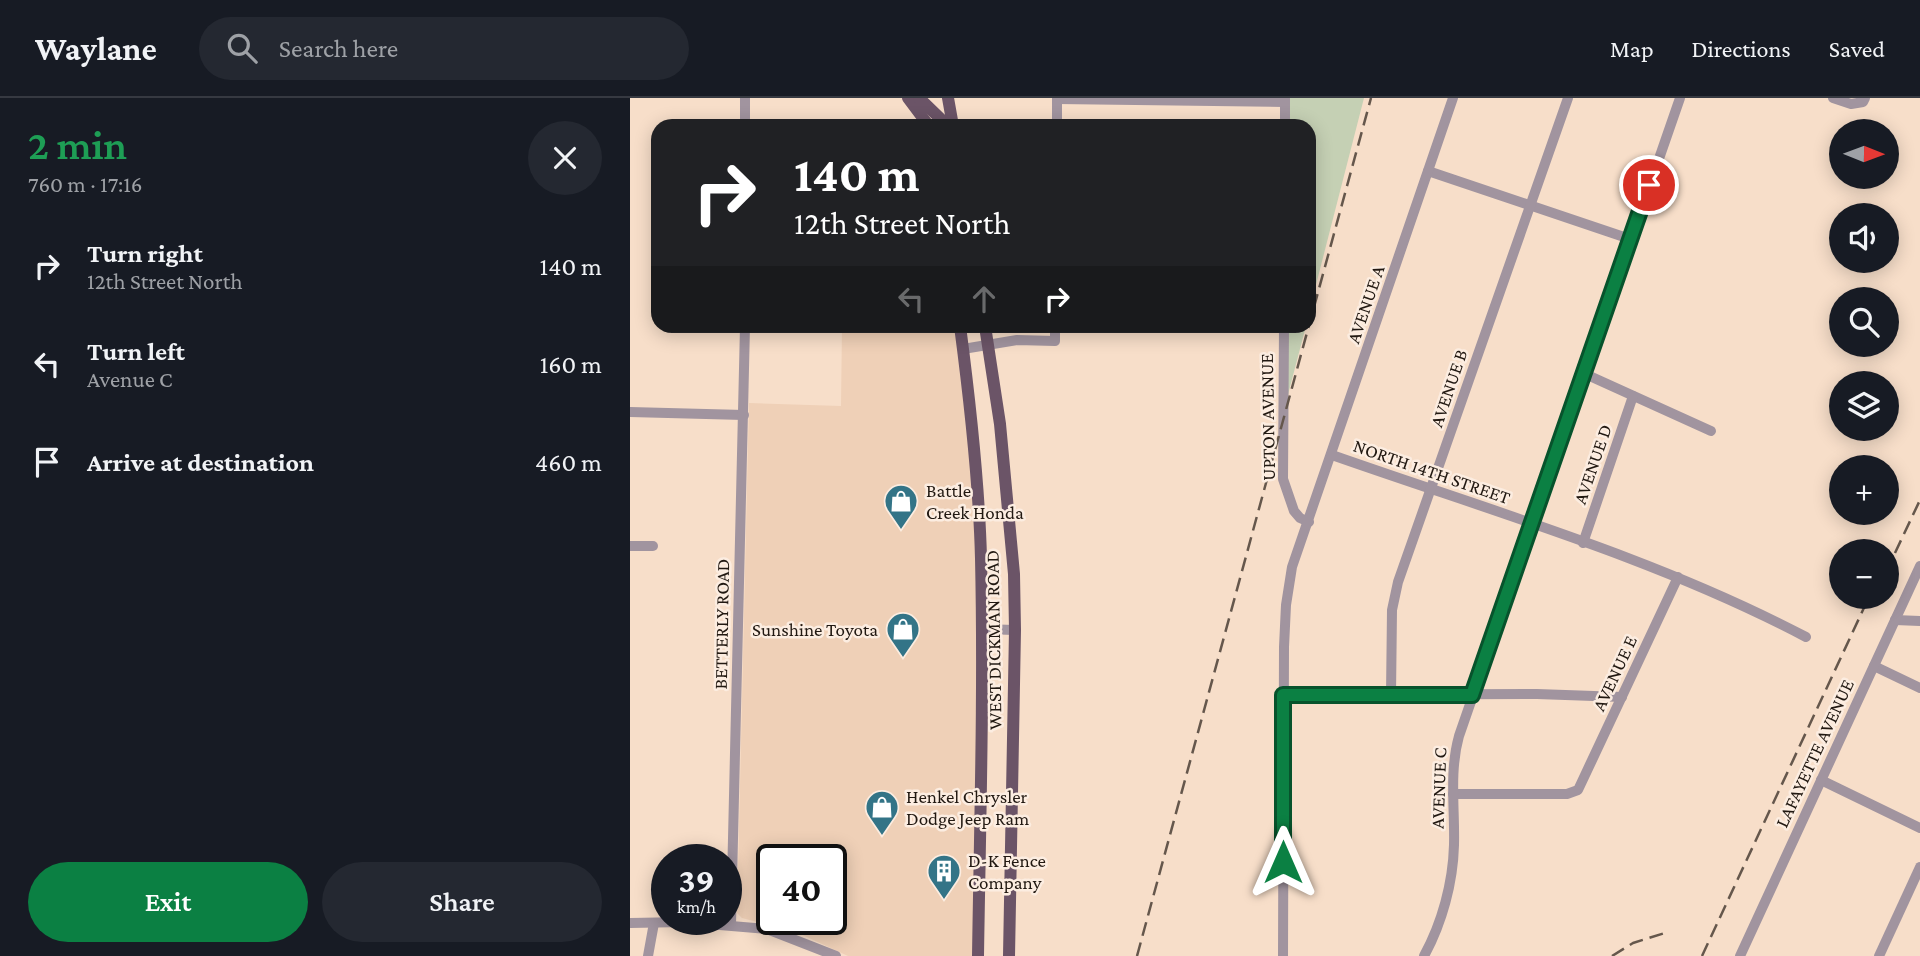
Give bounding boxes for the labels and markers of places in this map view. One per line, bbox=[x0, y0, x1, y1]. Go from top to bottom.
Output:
pin bbox=[1619, 155, 1679, 215]
place label: Battle Creek Honda bbox=[926, 480, 1024, 523]
shop icon: Battle Creek Honda bbox=[882, 482, 920, 531]
shop icon: Sunshine Toyota bbox=[884, 610, 922, 659]
place label: Sunshine Toyota bbox=[752, 619, 878, 640]
place label: Henkel Chrysler Dodge Jeep Ram bbox=[906, 786, 1029, 829]
shop icon: Henkel Chrysler Dodge Jeep Ram bbox=[863, 788, 901, 837]
place label: D-K Fence Company bbox=[968, 850, 1046, 893]
building icon: D-K Fence Company bbox=[925, 852, 963, 901]

